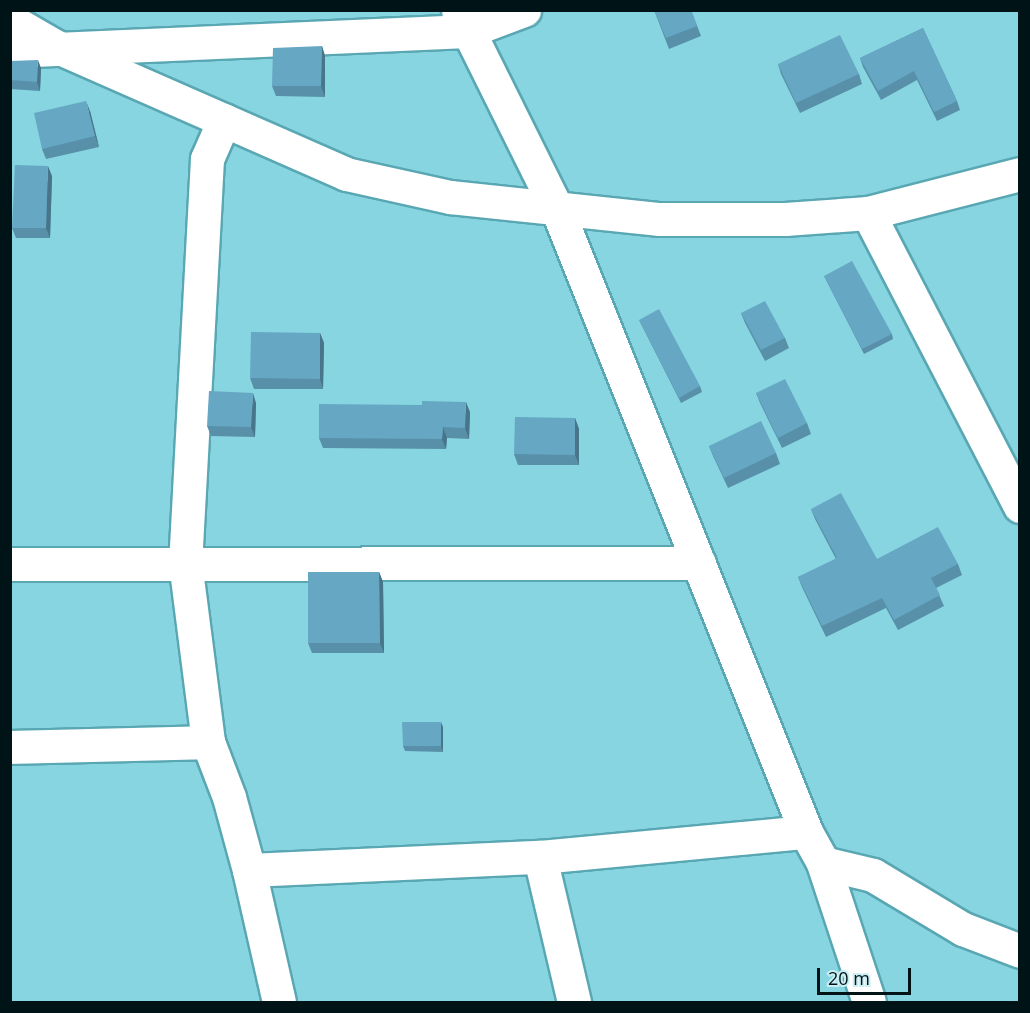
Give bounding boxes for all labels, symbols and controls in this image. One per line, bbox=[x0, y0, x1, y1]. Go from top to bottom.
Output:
scale bar bbox=[820, 956, 914, 994]
text: 20 m bbox=[828, 966, 870, 990]

